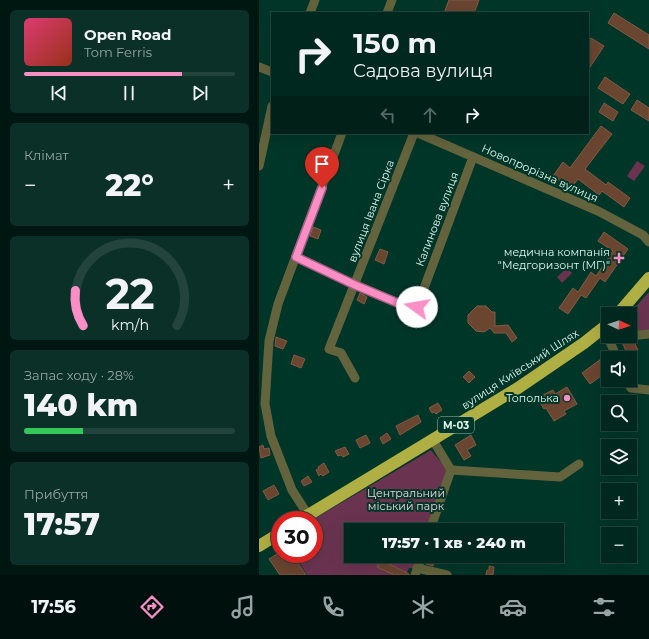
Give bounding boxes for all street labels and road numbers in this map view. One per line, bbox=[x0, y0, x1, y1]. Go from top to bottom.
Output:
street label: Новопрорізна вулиця bbox=[480, 141, 600, 205]
street label: вулиця Івана Сірка bbox=[345, 158, 397, 264]
street label: Калинова вулиця bbox=[413, 170, 461, 268]
street label: вулиця Київський Шлях bbox=[459, 326, 582, 412]
road number: М-03 bbox=[438, 417, 474, 433]

